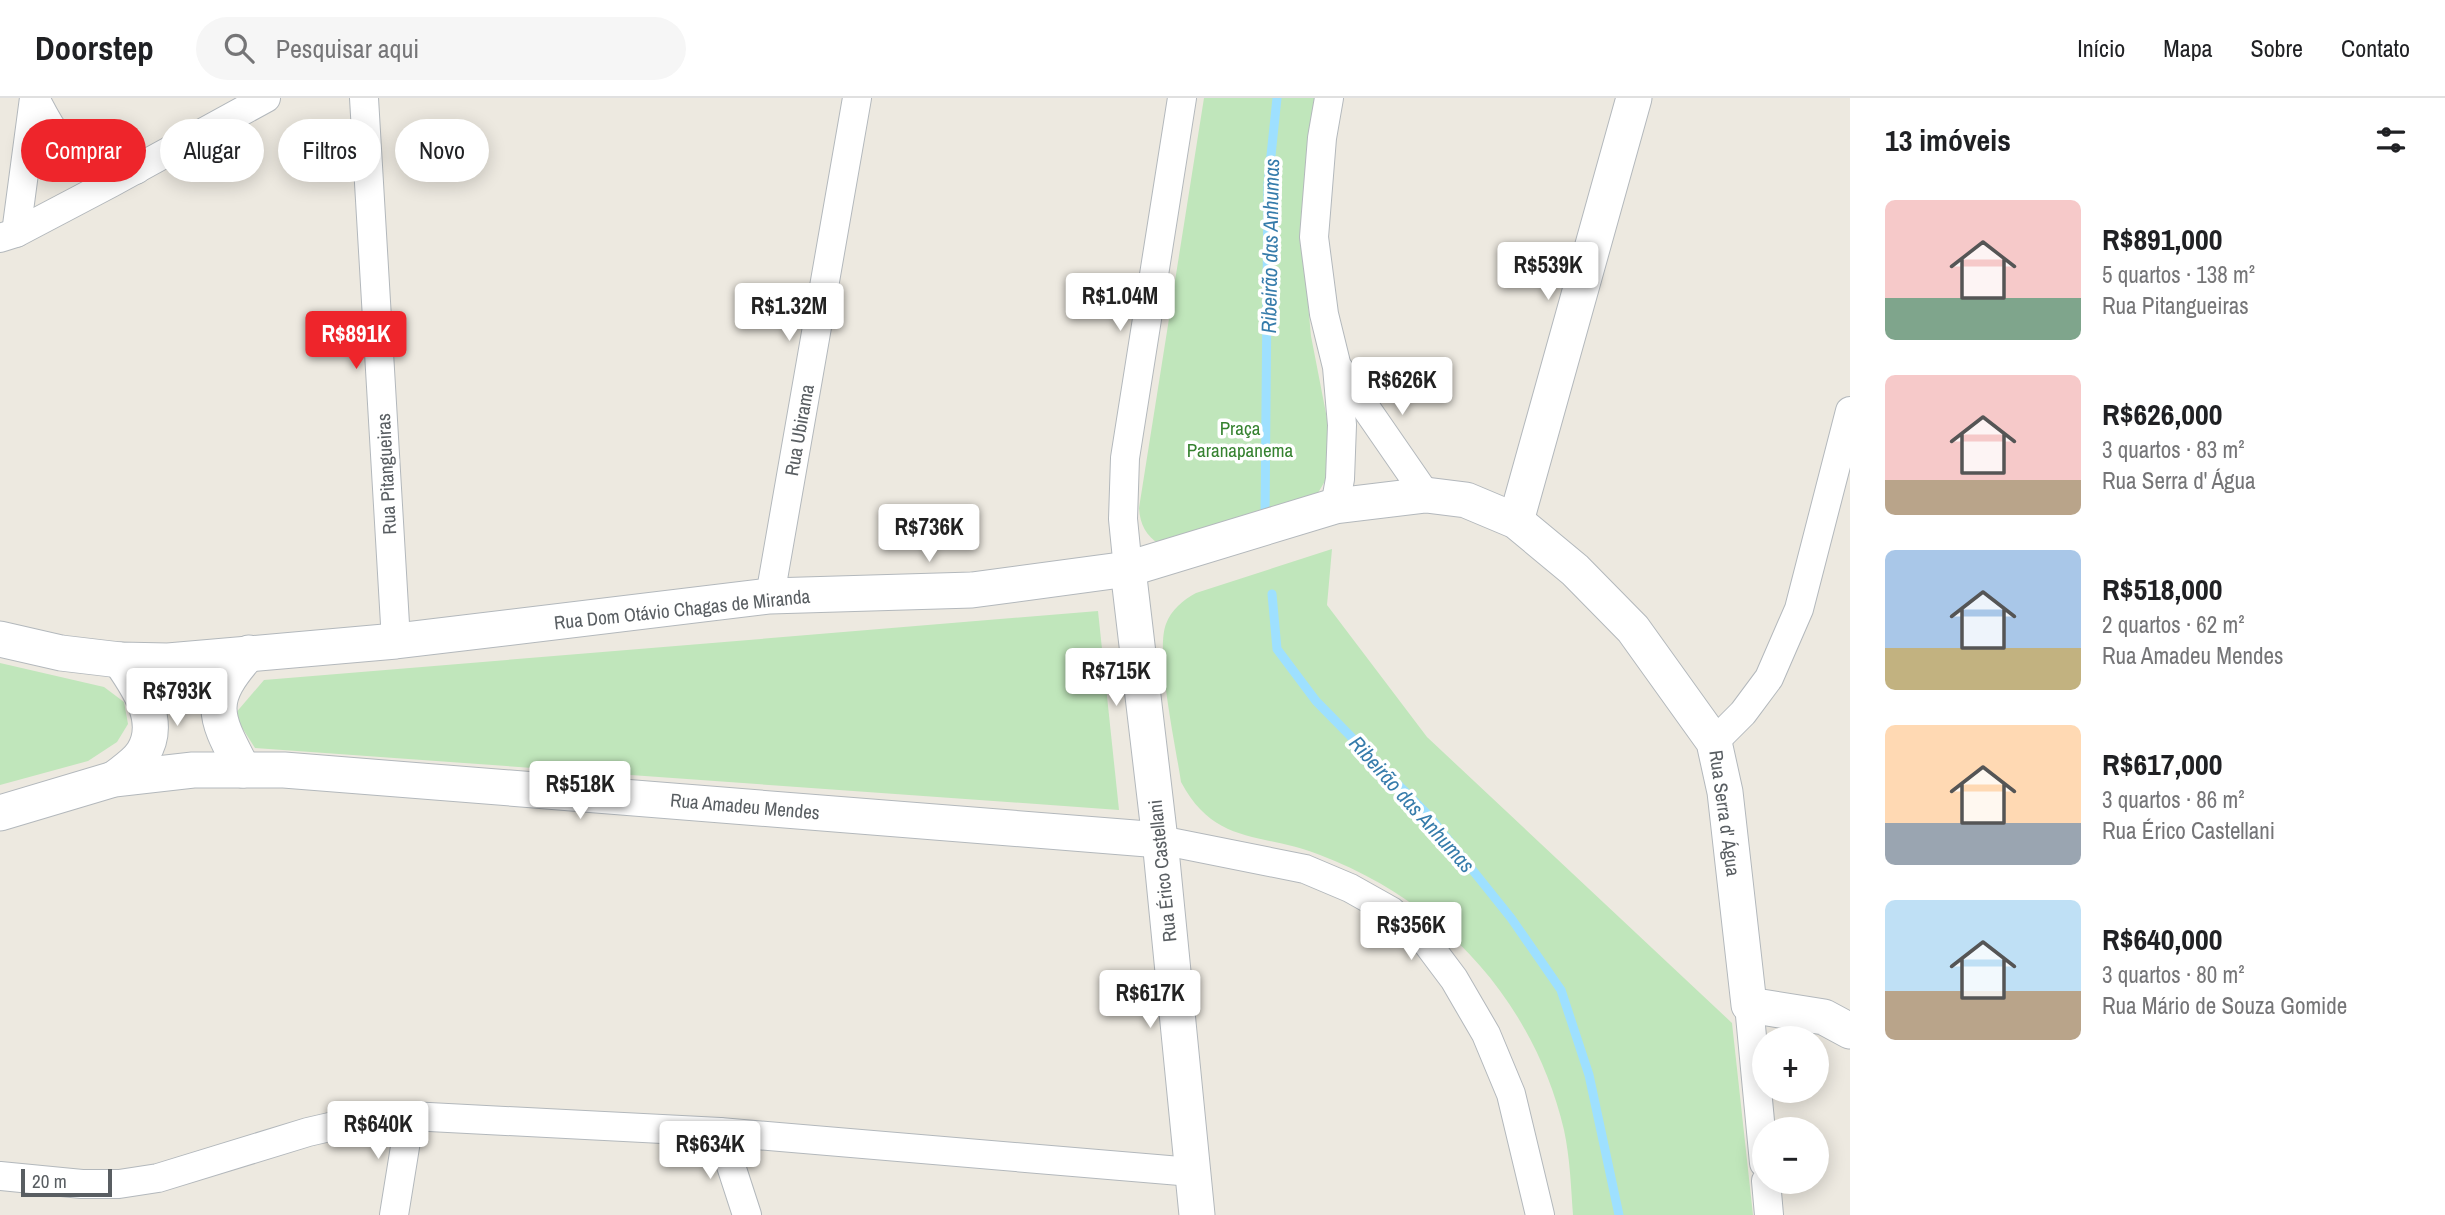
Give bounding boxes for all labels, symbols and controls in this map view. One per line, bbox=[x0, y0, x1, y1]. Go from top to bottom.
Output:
search box bbox=[196, 17, 686, 80]
text: Doorstep bbox=[35, 26, 154, 70]
icon: search bbox=[220, 29, 258, 67]
text: Pesquisar aqui bbox=[276, 31, 419, 66]
text: Início bbox=[2077, 32, 2125, 64]
text: Mapa bbox=[2163, 32, 2213, 64]
text: Sobre bbox=[2251, 32, 2303, 64]
text: Contato bbox=[2341, 32, 2410, 64]
chip: Comprar bbox=[21, 119, 146, 182]
chip: Alugar bbox=[160, 119, 264, 182]
chip: Filtros bbox=[278, 119, 381, 182]
chip: Novo bbox=[395, 119, 489, 182]
text: 13 imóveis bbox=[1885, 120, 2011, 160]
icon: filters bbox=[2372, 121, 2410, 159]
water label: Ribeirão das Anhumas bbox=[1254, 158, 1286, 334]
text: R$891,000 bbox=[2102, 219, 2222, 259]
icon: home bbox=[1941, 228, 2025, 312]
pin: R$539K bbox=[1491, 242, 1605, 302]
text: R$539K bbox=[1513, 249, 1583, 280]
text: 5 quartos · 138 m² bbox=[2102, 259, 2255, 290]
pin: R$1.04M bbox=[1055, 274, 1185, 333]
text: R$1.04M bbox=[1082, 280, 1158, 311]
pin: R$1.32M bbox=[724, 284, 854, 343]
text: R$1.32M bbox=[751, 290, 827, 321]
text: Rua Pitangueiras bbox=[2102, 290, 2249, 321]
pin: R$891K bbox=[299, 312, 413, 371]
text: R$891K bbox=[321, 318, 391, 349]
pin: R$626K bbox=[1345, 358, 1459, 417]
text: R$626K bbox=[1367, 364, 1437, 395]
street label: Rua Ubirama bbox=[778, 382, 820, 478]
text: R$626,000 bbox=[2102, 394, 2222, 434]
icon: home bbox=[1941, 403, 2025, 487]
street label: Rua Pitangueiras bbox=[370, 413, 402, 535]
park label: Praça Paranapanema bbox=[1187, 415, 1294, 463]
text: 3 quartos · 83 m² bbox=[2102, 434, 2245, 465]
text: Rua Serra d' Água bbox=[2102, 465, 2256, 496]
pin: R$736K bbox=[872, 504, 986, 564]
text: R$736K bbox=[894, 511, 964, 542]
text: R$518,000 bbox=[2102, 569, 2222, 609]
icon: home bbox=[1941, 578, 2025, 662]
street label: Rua Dom Otávio Chagas de Miranda bbox=[553, 583, 812, 635]
text: 2 quartos · 62 m² bbox=[2102, 609, 2245, 640]
text: Rua Amadeu Mendes bbox=[2102, 640, 2283, 671]
pin: R$715K bbox=[1059, 648, 1173, 708]
text: R$715K bbox=[1081, 655, 1151, 686]
pin: R$793K bbox=[120, 668, 234, 728]
text: R$793K bbox=[142, 675, 212, 706]
water label: Ribeirão das Anhumas bbox=[1343, 729, 1482, 879]
text: R$617,000 bbox=[2102, 744, 2222, 784]
street label: Rua Serra d' Água bbox=[1703, 748, 1747, 878]
icon: home bbox=[1941, 753, 2025, 837]
pin: R$518K bbox=[523, 762, 637, 821]
text: R$518K bbox=[545, 768, 615, 799]
text: 3 quartos · 86 m² bbox=[2102, 784, 2245, 815]
street label: Rua Amadeu Mendes bbox=[669, 787, 821, 825]
street label: Rua Érico Castellani bbox=[1142, 799, 1182, 943]
text: Rua Érico Castellani bbox=[2102, 815, 2275, 846]
pin: R$356K bbox=[1354, 902, 1468, 962]
text: R$356K bbox=[1376, 909, 1446, 940]
text: R$640,000 bbox=[2102, 919, 2222, 959]
icon: home bbox=[1941, 928, 2025, 1012]
text: 3 quartos · 80 m² bbox=[2102, 959, 2245, 990]
pin: R$617K bbox=[1093, 970, 1207, 1030]
text: R$617K bbox=[1115, 977, 1185, 1008]
text: Rua Mário de Souza Gomide bbox=[2102, 990, 2347, 1021]
map controls bbox=[1752, 1026, 1829, 1194]
button: + bbox=[1752, 1026, 1829, 1103]
pin: R$640K bbox=[321, 1102, 435, 1161]
text: R$640K bbox=[343, 1108, 413, 1139]
button: − bbox=[1752, 1117, 1829, 1194]
pin: R$634K bbox=[653, 1122, 767, 1181]
text: R$634K bbox=[675, 1128, 745, 1159]
scale bar bbox=[21, 1166, 112, 1198]
text: 20 m bbox=[32, 1168, 67, 1194]

